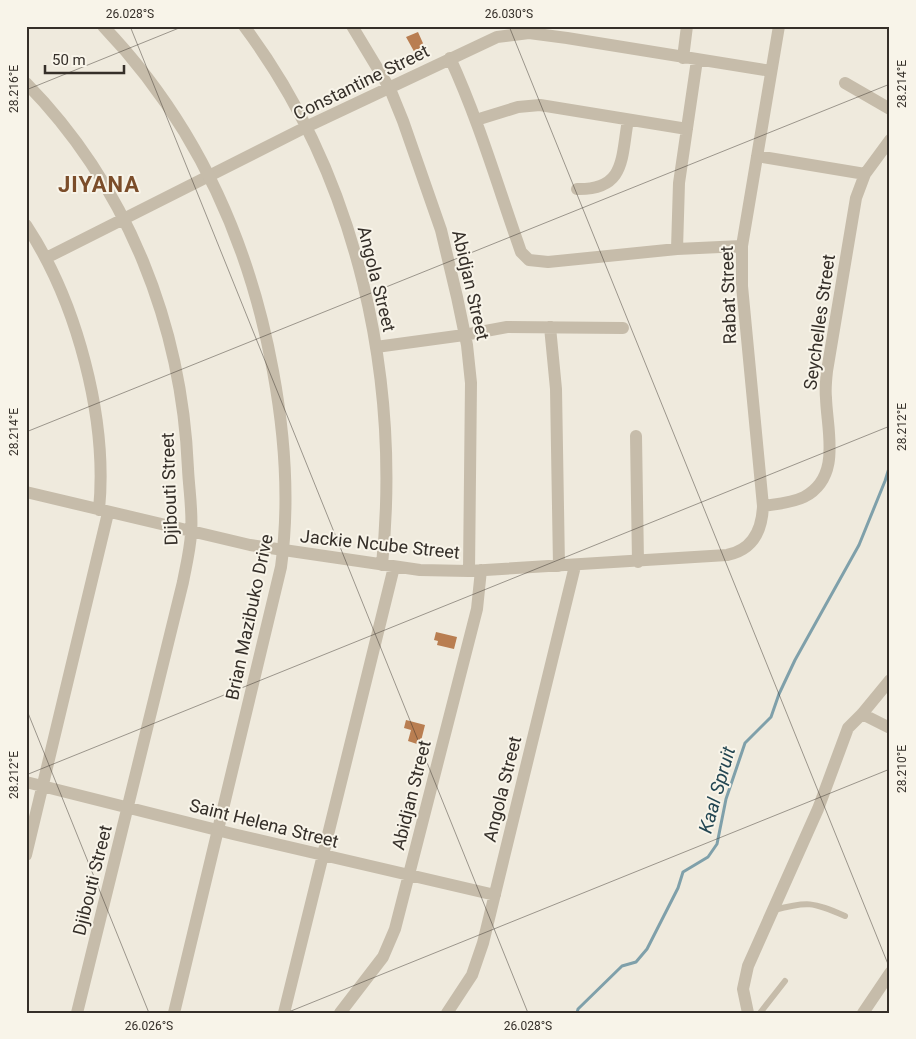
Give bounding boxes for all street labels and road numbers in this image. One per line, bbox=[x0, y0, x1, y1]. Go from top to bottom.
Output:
street label: Constantine Street bbox=[290, 40, 432, 124]
street label: Angola Street bbox=[354, 224, 400, 334]
street label: Abidjan Street bbox=[448, 228, 494, 342]
street label: Rabat Street bbox=[716, 245, 740, 345]
street label: Seychelles Street bbox=[799, 253, 839, 391]
street label: Djibouti Street bbox=[157, 432, 181, 546]
street label: Jackie Ncube Street bbox=[299, 525, 461, 563]
street label: Brian Mazibuko Drive bbox=[221, 532, 277, 702]
street label: Angola Street bbox=[479, 734, 525, 844]
street label: Abidjan Street bbox=[387, 738, 435, 852]
street label: Saint Helena Street bbox=[187, 794, 341, 852]
street label: Djibouti Street bbox=[68, 823, 116, 937]

